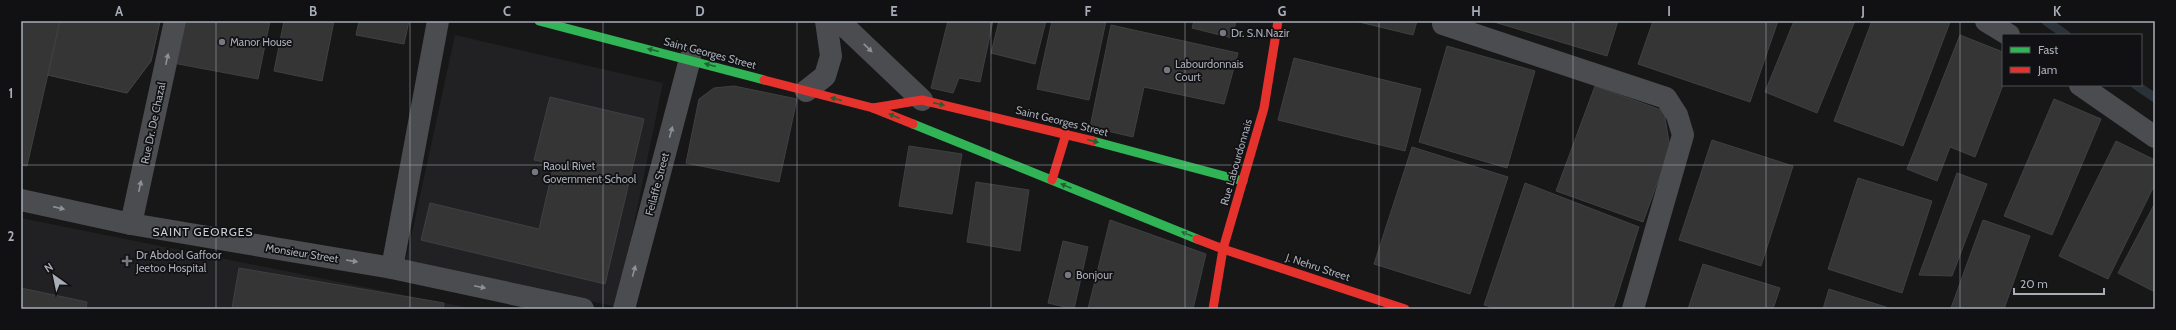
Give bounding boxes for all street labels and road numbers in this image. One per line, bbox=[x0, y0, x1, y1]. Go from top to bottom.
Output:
street label: Saint Georges Street bbox=[662, 34, 758, 72]
street label: Rue Dr. De Chazal bbox=[137, 80, 169, 165]
street label: Saint Georges Street bbox=[1014, 103, 1110, 139]
street label: Rue Labourdonnais bbox=[1217, 117, 1255, 207]
street label: Feilaffe Street bbox=[642, 151, 672, 217]
street label: Monsieur Street bbox=[265, 240, 340, 266]
street label: J. Nehru Street bbox=[1283, 250, 1352, 284]

